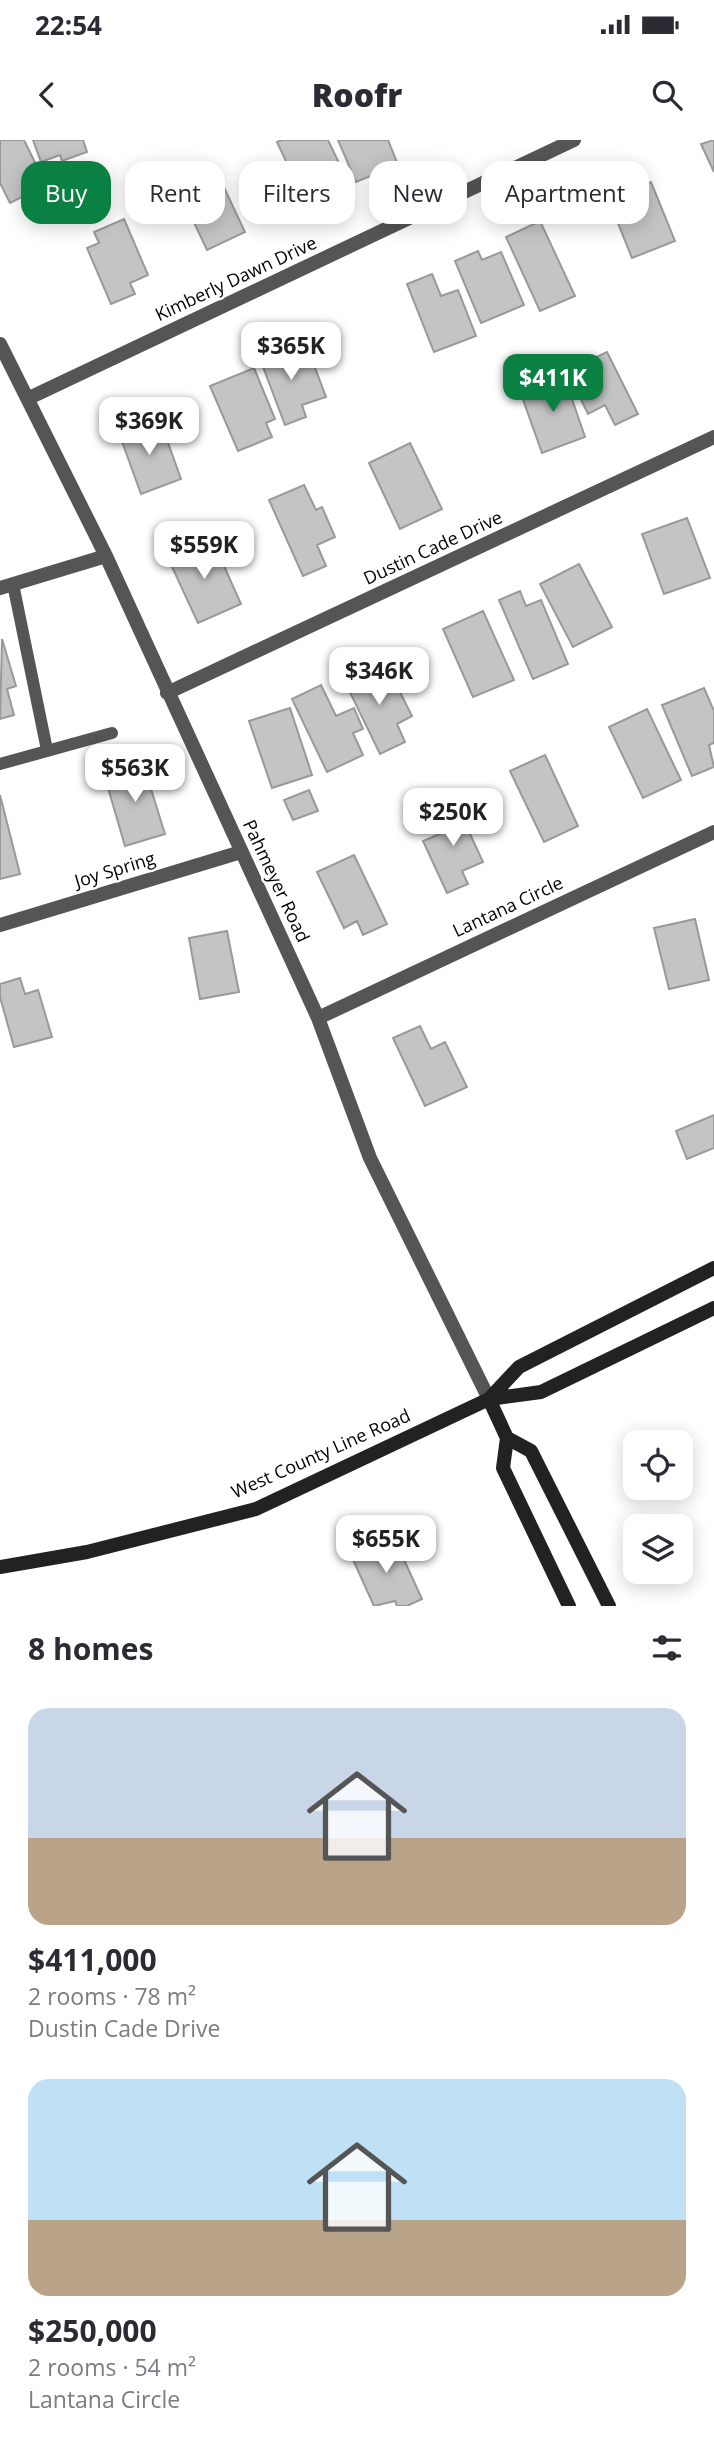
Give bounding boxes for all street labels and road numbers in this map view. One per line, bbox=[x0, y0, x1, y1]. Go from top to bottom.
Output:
street label: Kimberly Dawn Drive bbox=[151, 230, 320, 326]
street label: Dustin Cade Drive bbox=[359, 504, 506, 590]
street label: Pahmeyer Road bbox=[238, 815, 316, 946]
street label: Joy Spring bbox=[70, 845, 158, 893]
street label: Lantana Circle bbox=[449, 870, 567, 942]
street label: West County Line Road bbox=[227, 1403, 414, 1503]

